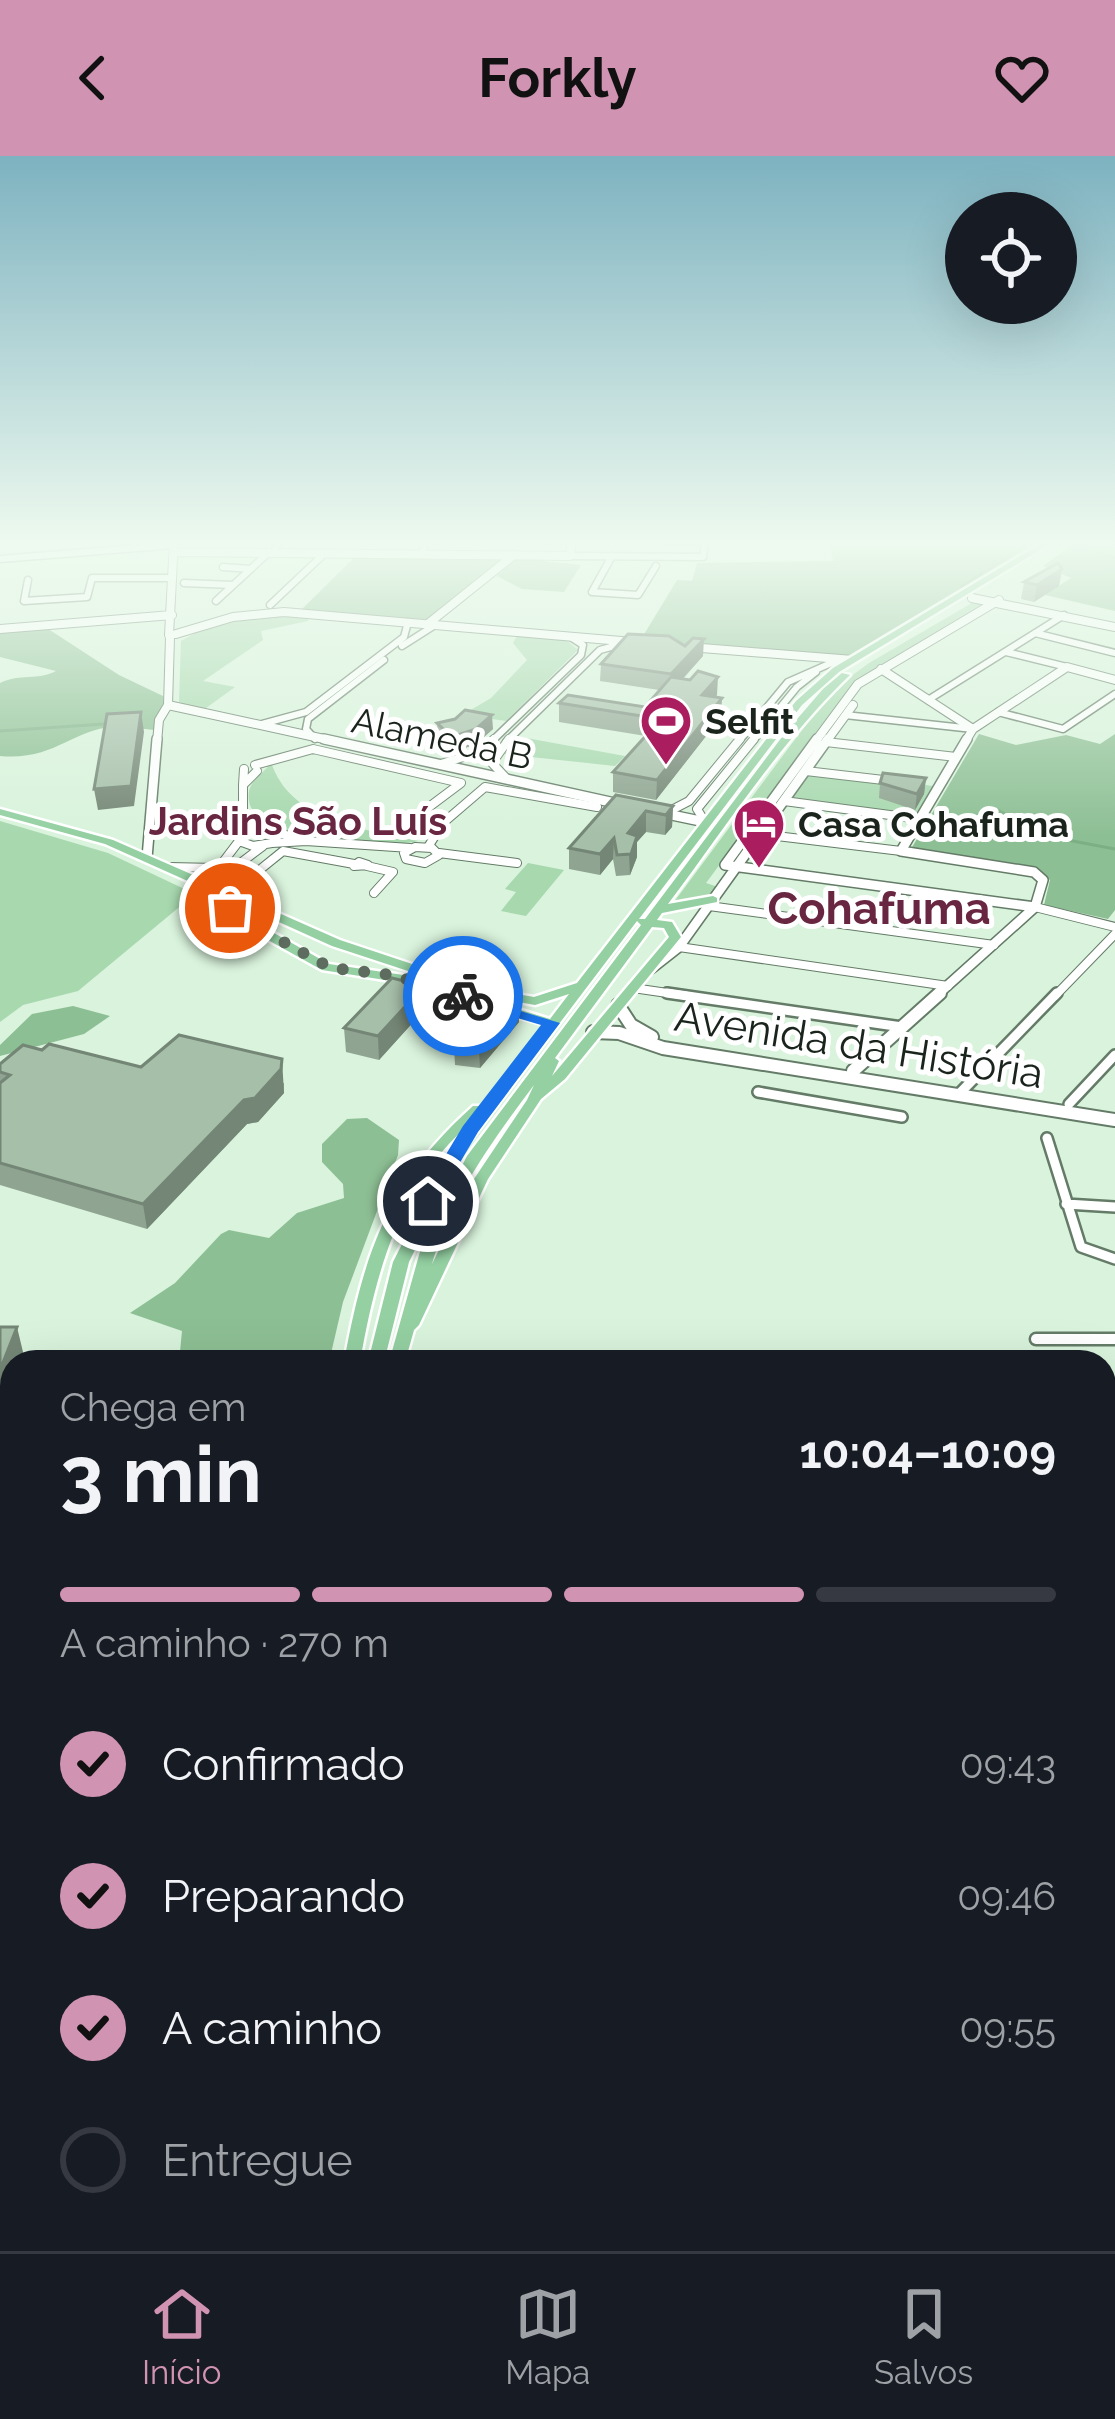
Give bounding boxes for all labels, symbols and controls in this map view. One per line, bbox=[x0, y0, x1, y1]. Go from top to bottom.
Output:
icon: back bbox=[60, 45, 126, 111]
icon: heart bbox=[989, 45, 1055, 111]
text: Forkly bbox=[478, 46, 637, 110]
map controls bbox=[945, 192, 1077, 324]
button: locate bbox=[945, 192, 1077, 324]
sports icon: Selfit bbox=[638, 693, 694, 767]
street label: Alameda B bbox=[348, 698, 536, 778]
place label: Selfit bbox=[705, 700, 794, 742]
hotel icon: Casa Cohafuma bbox=[731, 796, 787, 870]
district label: Jardins São Luís bbox=[149, 798, 447, 844]
place label: Casa Cohafuma bbox=[798, 803, 1069, 845]
pin bbox=[179, 857, 281, 959]
icon: bag bbox=[197, 875, 263, 941]
district label: Cohafuma bbox=[767, 882, 991, 935]
courier bbox=[403, 936, 523, 1056]
icon: bike bbox=[430, 963, 496, 1029]
street label: Avenida da História bbox=[671, 992, 1047, 1098]
pin bbox=[377, 1150, 479, 1252]
icon: home bbox=[395, 1168, 461, 1234]
text: Chega em bbox=[60, 1384, 246, 1430]
text: 10:04–10:09 bbox=[799, 1426, 1056, 1479]
text: 3 min bbox=[60, 1429, 262, 1520]
text: A caminho · 270 m bbox=[60, 1620, 389, 1666]
icon: check bbox=[60, 1731, 126, 1797]
text: Confirmado bbox=[162, 1738, 405, 1791]
text: 09:43 bbox=[960, 1741, 1056, 1787]
icon: check bbox=[60, 1863, 126, 1929]
text: Preparando bbox=[162, 1870, 405, 1923]
text: 09:46 bbox=[957, 1873, 1056, 1919]
icon: check bbox=[60, 1995, 126, 2061]
text: A caminho bbox=[162, 2002, 382, 2055]
text: 09:55 bbox=[959, 2005, 1056, 2051]
text: Entregue bbox=[162, 2134, 353, 2187]
tab: Início bbox=[142, 2281, 221, 2392]
tab: Mapa bbox=[505, 2281, 590, 2392]
tab: Salvos bbox=[874, 2281, 973, 2392]

